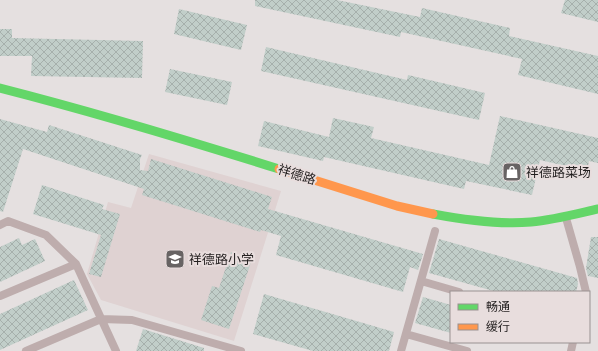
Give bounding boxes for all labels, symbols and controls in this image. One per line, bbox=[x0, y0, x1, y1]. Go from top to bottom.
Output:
shop icon: 祥德路菜场 bbox=[501, 161, 523, 183]
street label: 祥德路 bbox=[276, 162, 318, 187]
place label: 祥德路菜场 bbox=[526, 165, 591, 180]
school or university icon: 祥德路小学 bbox=[164, 248, 186, 270]
place label: 祥德路小学 bbox=[189, 252, 254, 267]
legend bbox=[450, 291, 590, 343]
text: 畅通 bbox=[486, 300, 510, 314]
text: 缓行 bbox=[486, 320, 510, 334]

